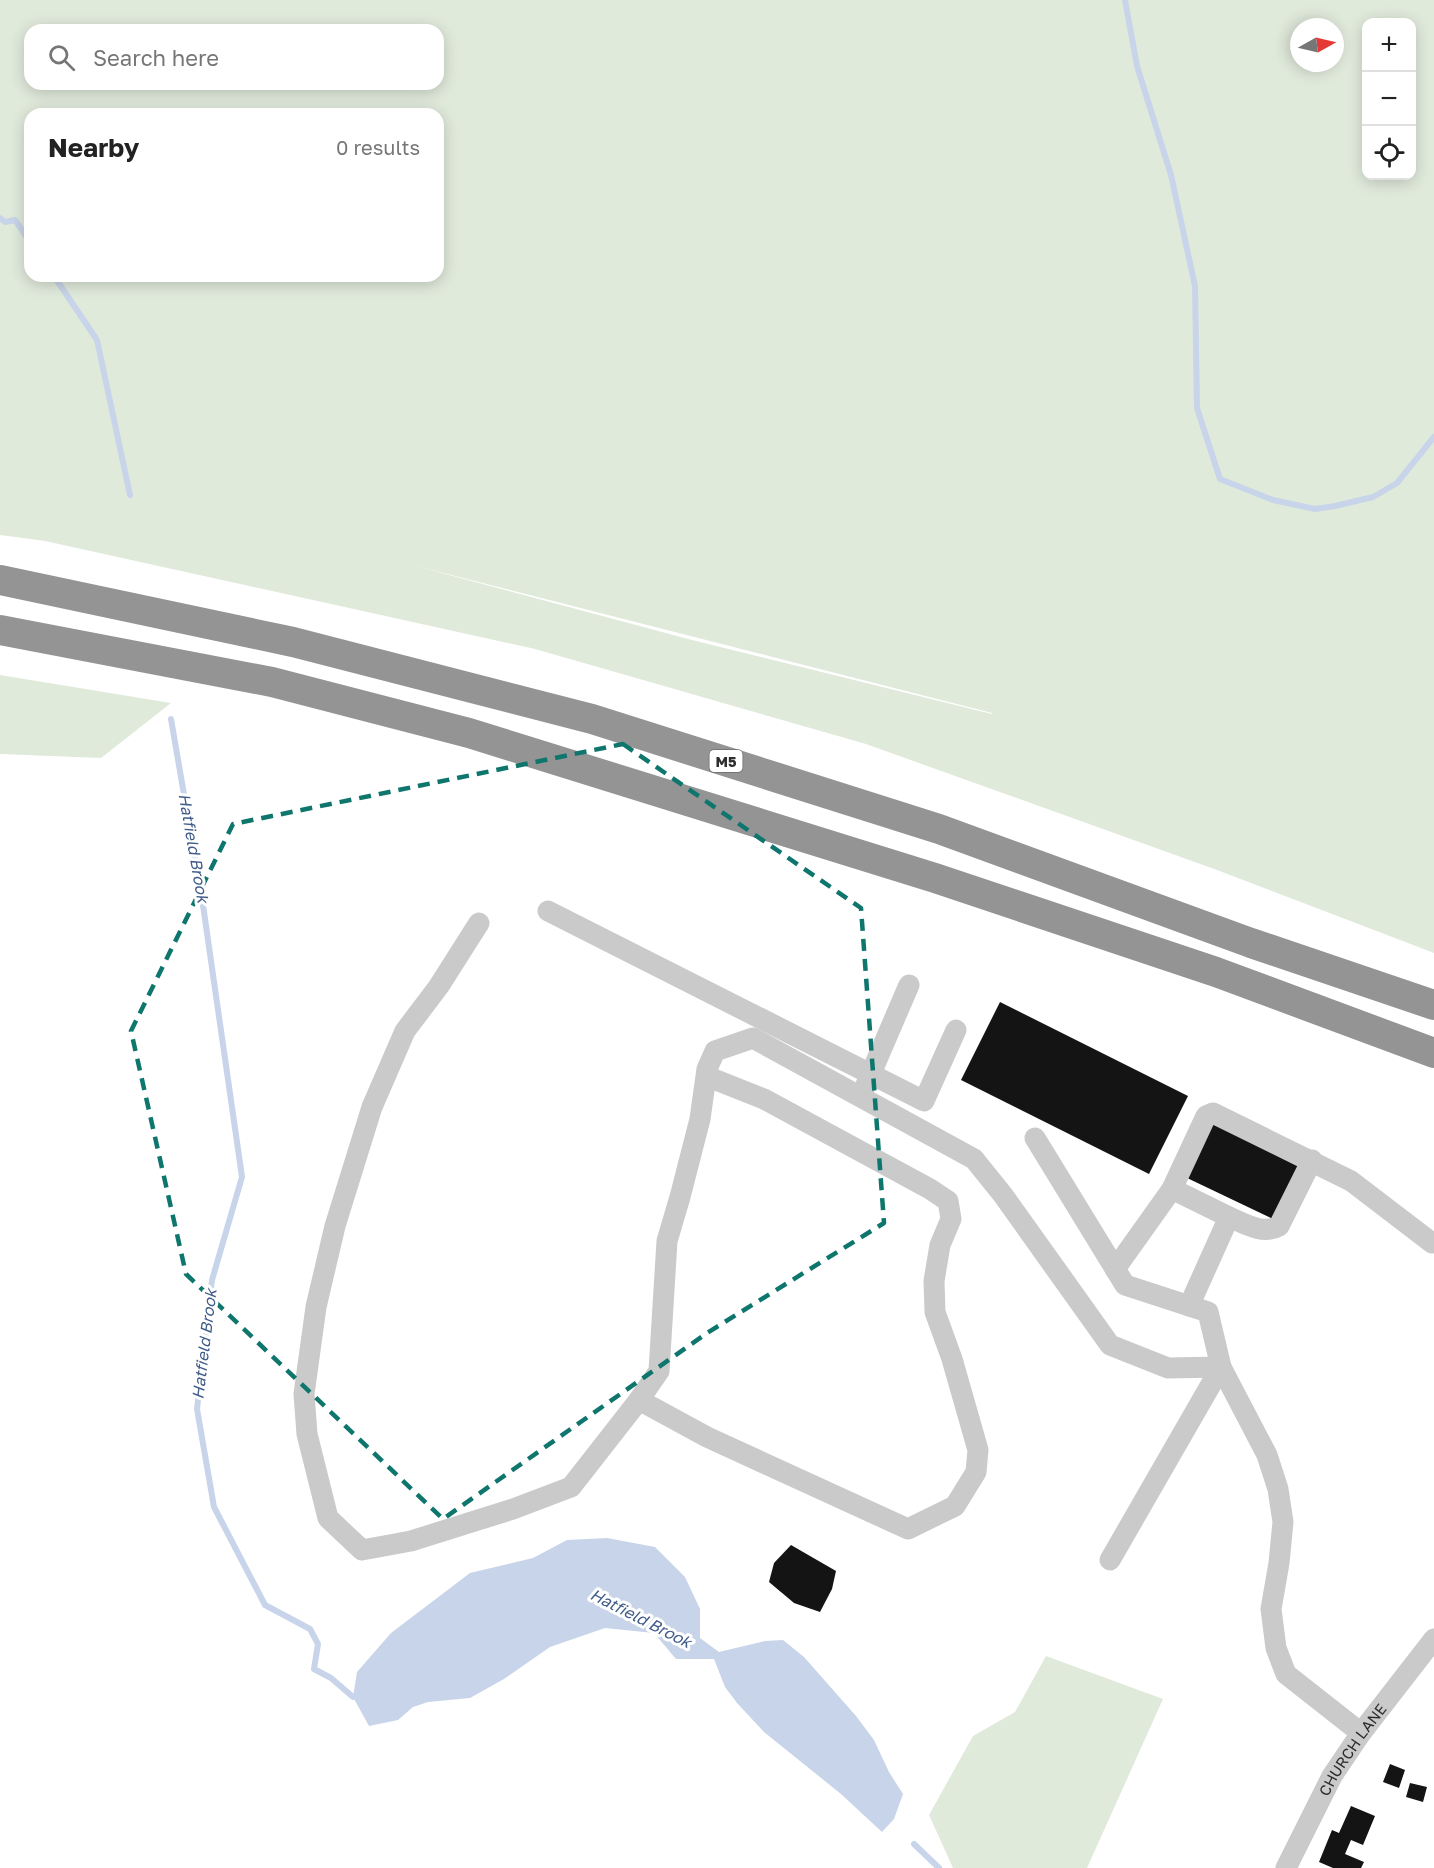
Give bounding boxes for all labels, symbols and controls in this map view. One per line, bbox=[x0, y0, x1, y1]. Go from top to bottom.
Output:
north arrow bbox=[1290, 18, 1344, 72]
map controls bbox=[1362, 18, 1416, 180]
button: + bbox=[1362, 18, 1416, 72]
search box bbox=[24, 24, 444, 90]
icon: search bbox=[45, 41, 78, 74]
text: Search here bbox=[93, 44, 219, 71]
button: − bbox=[1362, 72, 1416, 126]
button: locate bbox=[1362, 126, 1416, 180]
text: Nearby bbox=[48, 132, 139, 163]
text: 0 results bbox=[336, 135, 420, 159]
road number: M5 bbox=[710, 750, 742, 772]
water label: Hatfield Brook bbox=[175, 792, 214, 906]
water label: Hatfield Brook bbox=[187, 1286, 221, 1400]
water label: Hatfield Brook bbox=[587, 1584, 697, 1653]
street label: CHURCH LANE bbox=[1315, 1700, 1390, 1799]

